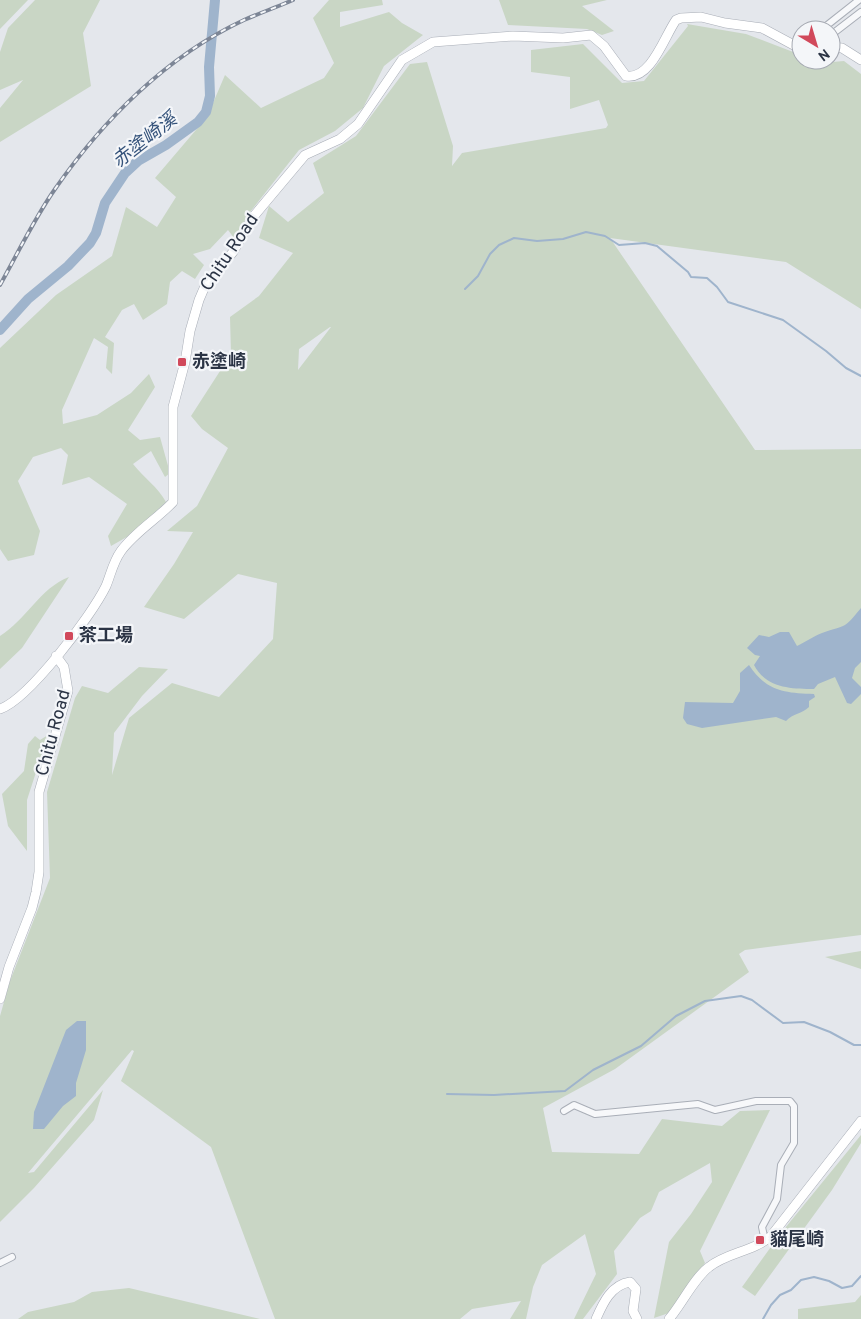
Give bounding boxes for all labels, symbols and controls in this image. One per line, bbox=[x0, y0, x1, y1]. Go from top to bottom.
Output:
north arrow bbox=[791, 20, 841, 70]
text: N bbox=[814, 44, 832, 64]
water label: 赤塗崎溪 bbox=[108, 106, 185, 174]
street label: Chitu Road bbox=[196, 210, 264, 296]
place label: 赤塗崎 bbox=[192, 351, 246, 374]
marker: 赤塗崎 bbox=[176, 356, 188, 368]
place label: 茶工場 bbox=[79, 625, 133, 648]
marker: 茶工場 bbox=[63, 630, 75, 642]
street label: Chitu Road bbox=[31, 687, 77, 779]
place label: 貓尾崎 bbox=[770, 1229, 824, 1252]
marker: 貓尾崎 bbox=[754, 1234, 766, 1246]

